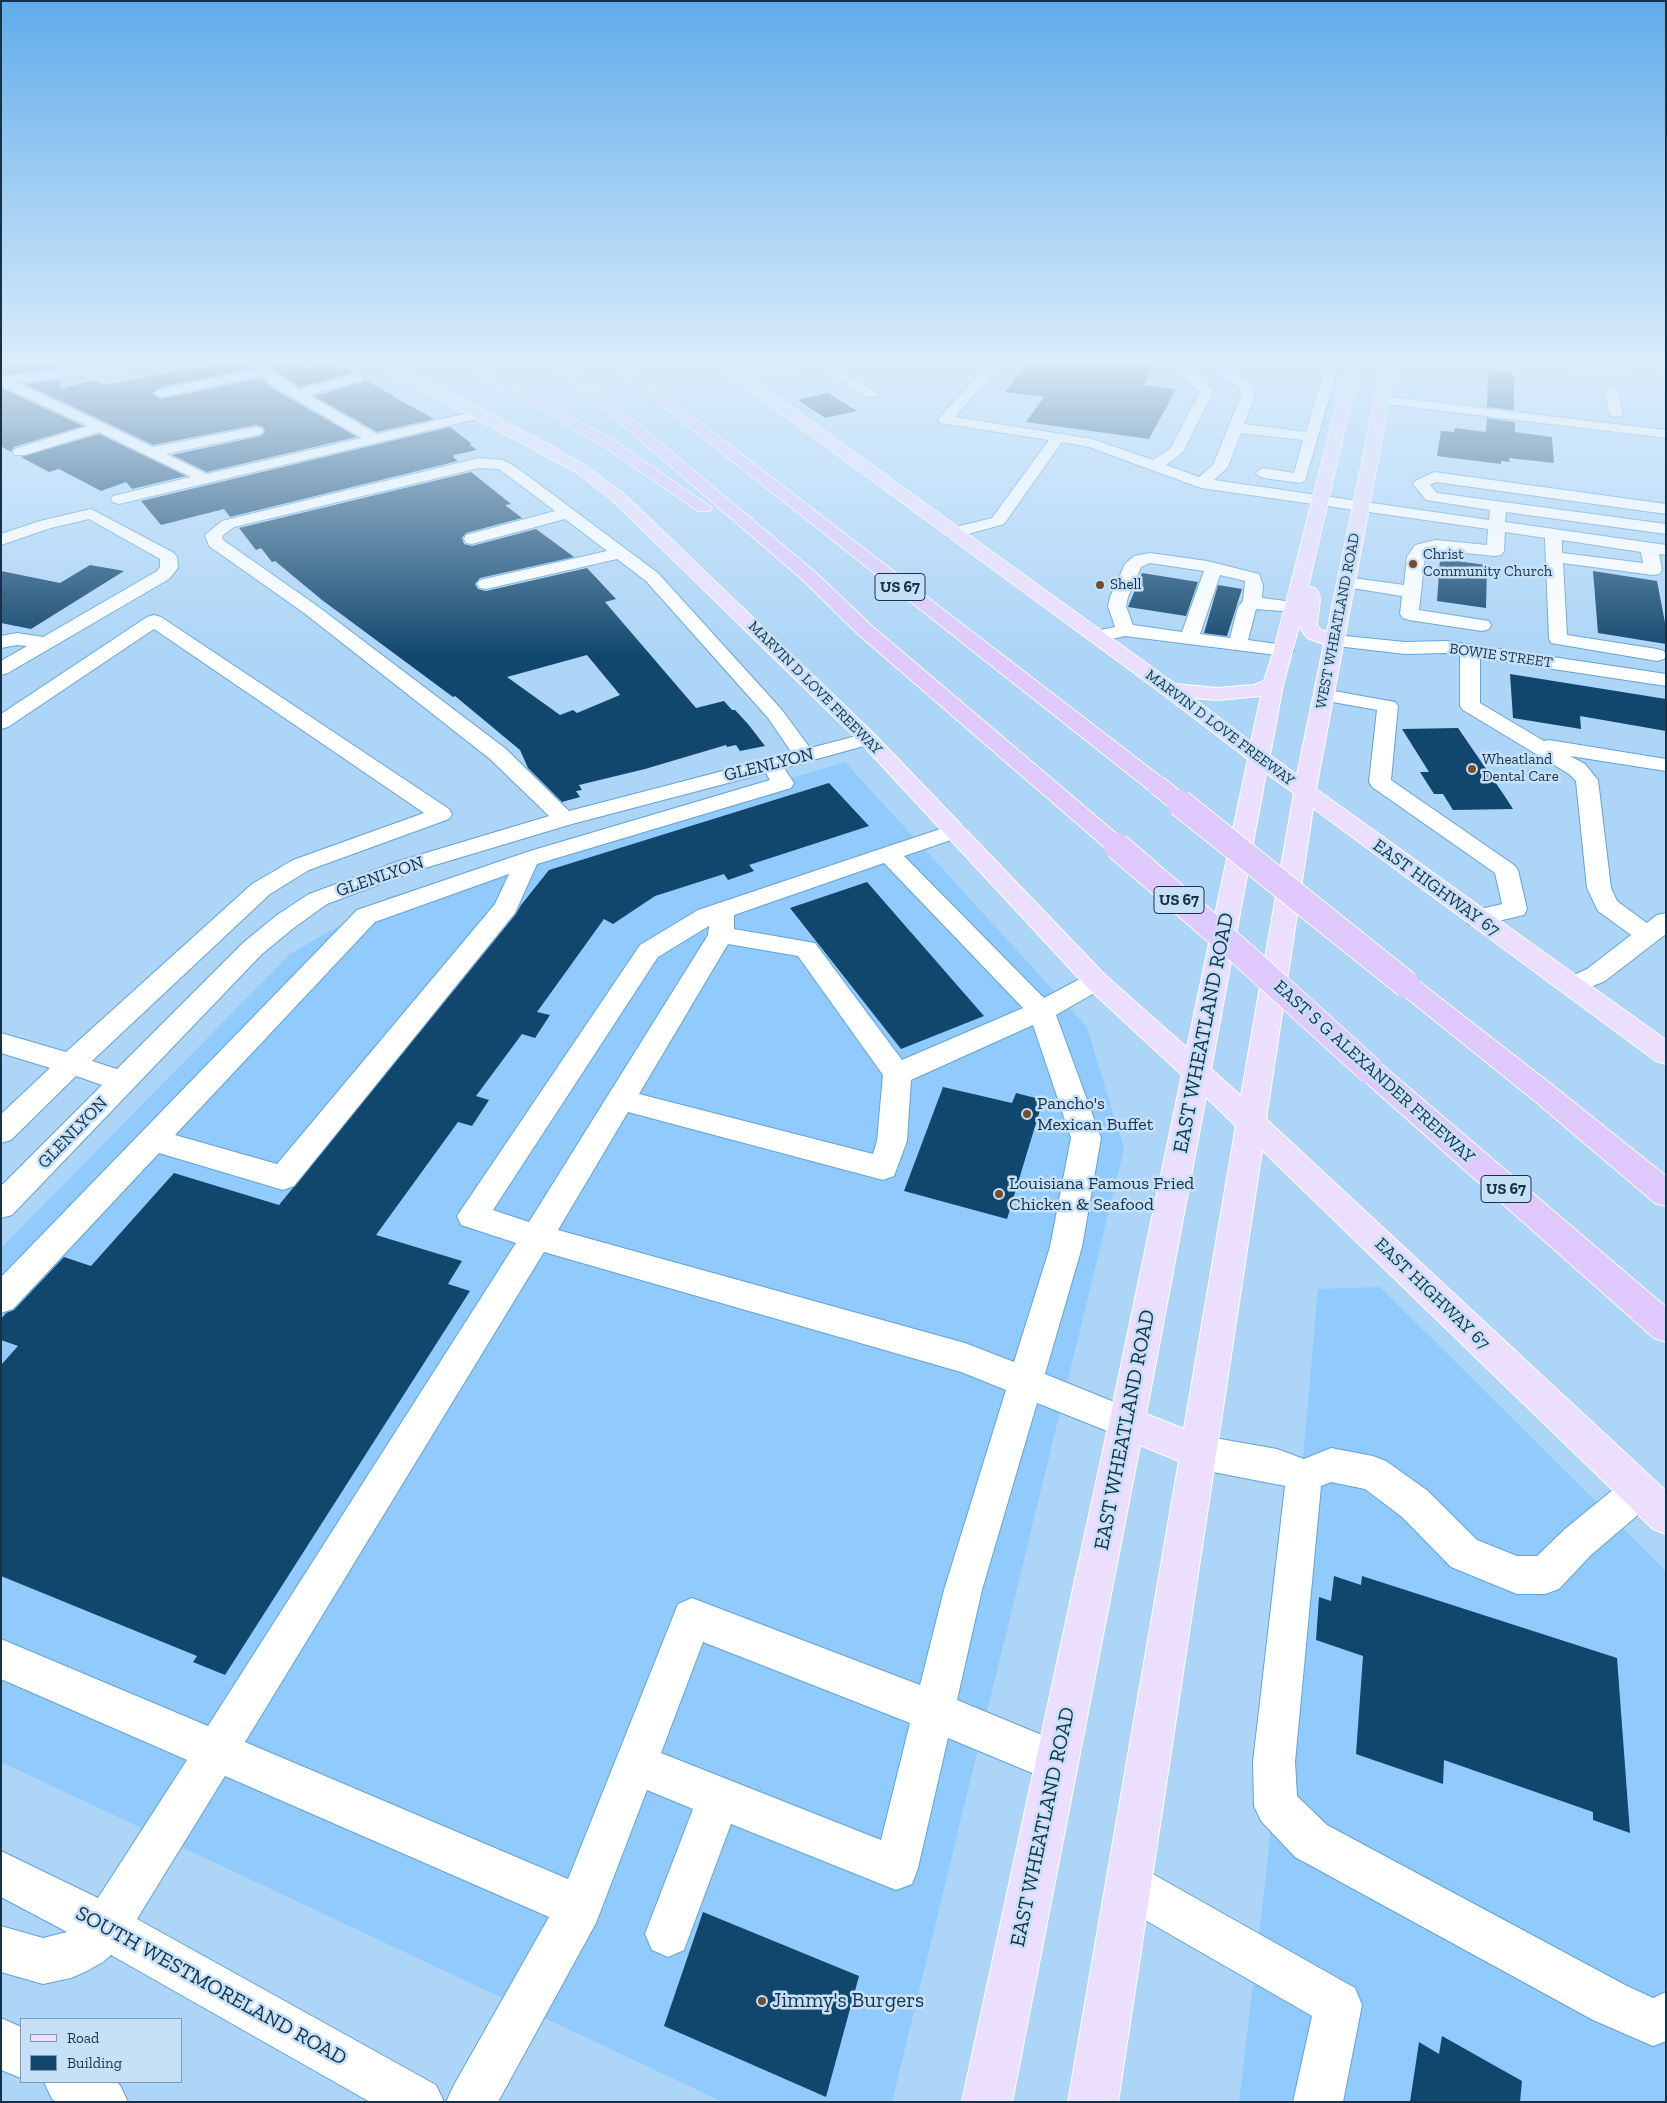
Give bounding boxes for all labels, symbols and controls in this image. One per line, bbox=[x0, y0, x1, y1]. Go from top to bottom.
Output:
street label: WEST WHEATLAND ROAD bbox=[1312, 532, 1364, 710]
place label: Christ Community Church bbox=[1423, 546, 1552, 581]
marker: Christ Community Church bbox=[1407, 558, 1419, 570]
road number: US 67 bbox=[875, 574, 925, 600]
place label: Shell bbox=[1110, 576, 1141, 594]
marker: Shell bbox=[1094, 579, 1106, 591]
street label: MARVIN D LOVE FREEWAY bbox=[744, 617, 886, 759]
street label: BOWIE STREET bbox=[1448, 640, 1554, 672]
street label: MARVIN D LOVE FREEWAY bbox=[1142, 666, 1298, 790]
street label: GLENLYON bbox=[722, 743, 816, 787]
place label: Wheatland Dental Care bbox=[1482, 751, 1559, 786]
marker: Wheatland Dental Care bbox=[1466, 763, 1478, 775]
street label: EAST HIGHWAY 67 bbox=[1368, 835, 1504, 941]
street label: GLENLYON bbox=[333, 852, 427, 902]
road number: US 67 bbox=[1154, 886, 1204, 914]
street label: EAST WHEATLAND ROAD bbox=[1168, 911, 1240, 1155]
street label: EAST S G ALEXANDER FREEWAY bbox=[1269, 976, 1479, 1168]
street label: GLENLYON bbox=[33, 1093, 113, 1173]
place label: Pancho's Mexican Buffet bbox=[1037, 1093, 1153, 1136]
marker: Pancho's Mexican Buffet bbox=[1021, 1108, 1033, 1120]
place label: Louisiana Famous Fried Chicken & Seafood bbox=[1009, 1173, 1194, 1216]
road number: US 67 bbox=[1481, 1176, 1531, 1202]
marker: Louisiana Famous Fried Chicken & Seafood bbox=[993, 1188, 1005, 1200]
street label: EAST HIGHWAY 67 bbox=[1370, 1234, 1494, 1354]
street label: EAST WHEATLAND ROAD bbox=[1089, 1308, 1161, 1552]
street label: EAST WHEATLAND ROAD bbox=[1005, 1705, 1081, 1949]
street label: SOUTH WESTMORELAND ROAD bbox=[71, 1901, 351, 2071]
place label: Jimmy's Burgers bbox=[772, 1988, 924, 2014]
marker: Jimmy's Burgers bbox=[756, 1995, 768, 2007]
legend bbox=[20, 2018, 182, 2083]
text: Road bbox=[67, 2029, 99, 2047]
text: Building bbox=[67, 2054, 122, 2072]

